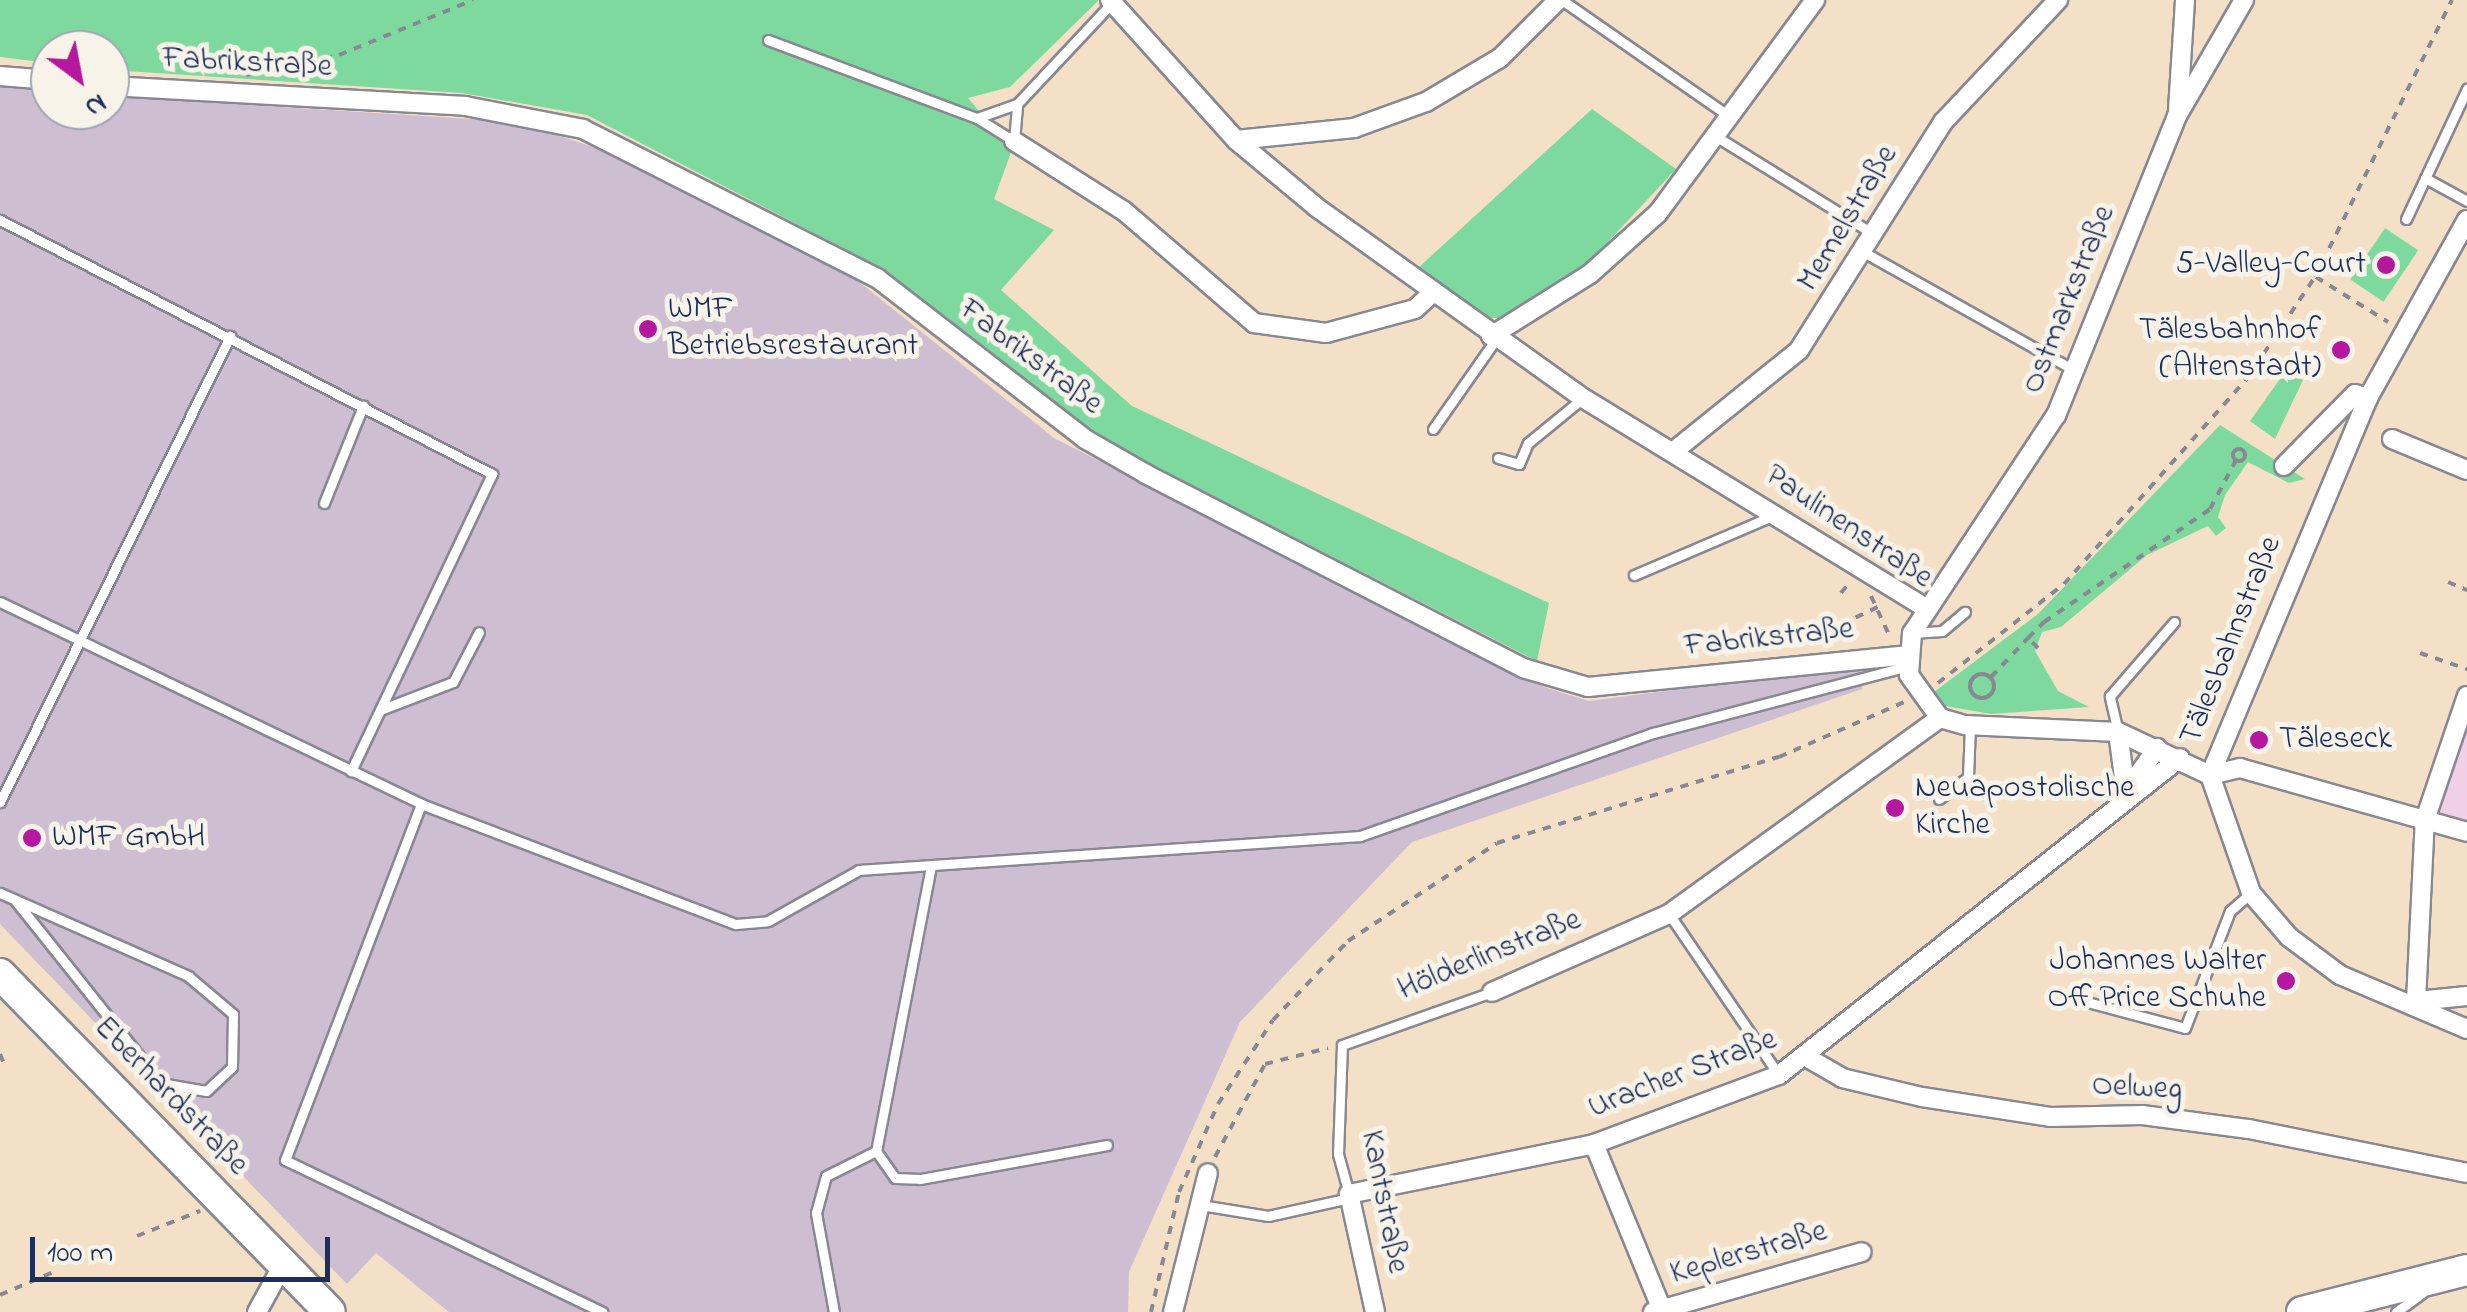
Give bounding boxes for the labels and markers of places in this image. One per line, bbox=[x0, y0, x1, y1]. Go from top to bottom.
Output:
place label: 5-Valley-Court bbox=[2175, 246, 2366, 284]
marker: 5-Valley-Court bbox=[2375, 254, 2397, 276]
place label: WMF Betriebsrestaurant bbox=[668, 292, 918, 367]
place label: Tälesbahnhof (Altenstadt) bbox=[2139, 313, 2321, 388]
marker: WMF Betriebsrestaurant bbox=[637, 318, 659, 340]
marker: Tälesbahnhof (Altenstadt) bbox=[2330, 339, 2352, 361]
place label: Täleseck bbox=[2279, 721, 2392, 759]
marker: Täleseck bbox=[2248, 729, 2270, 751]
place label: Neuapostolische Kirche bbox=[1915, 771, 2134, 846]
marker: Neuapostolische Kirche bbox=[1884, 797, 1906, 819]
place label: WMF GmbH bbox=[52, 819, 205, 857]
marker: WMF GmbH bbox=[21, 827, 43, 849]
place label: Johannes Walter Off Price Schuhe bbox=[2047, 944, 2266, 1019]
marker: Johannes Walter Off Price Schuhe bbox=[2275, 970, 2297, 992]

